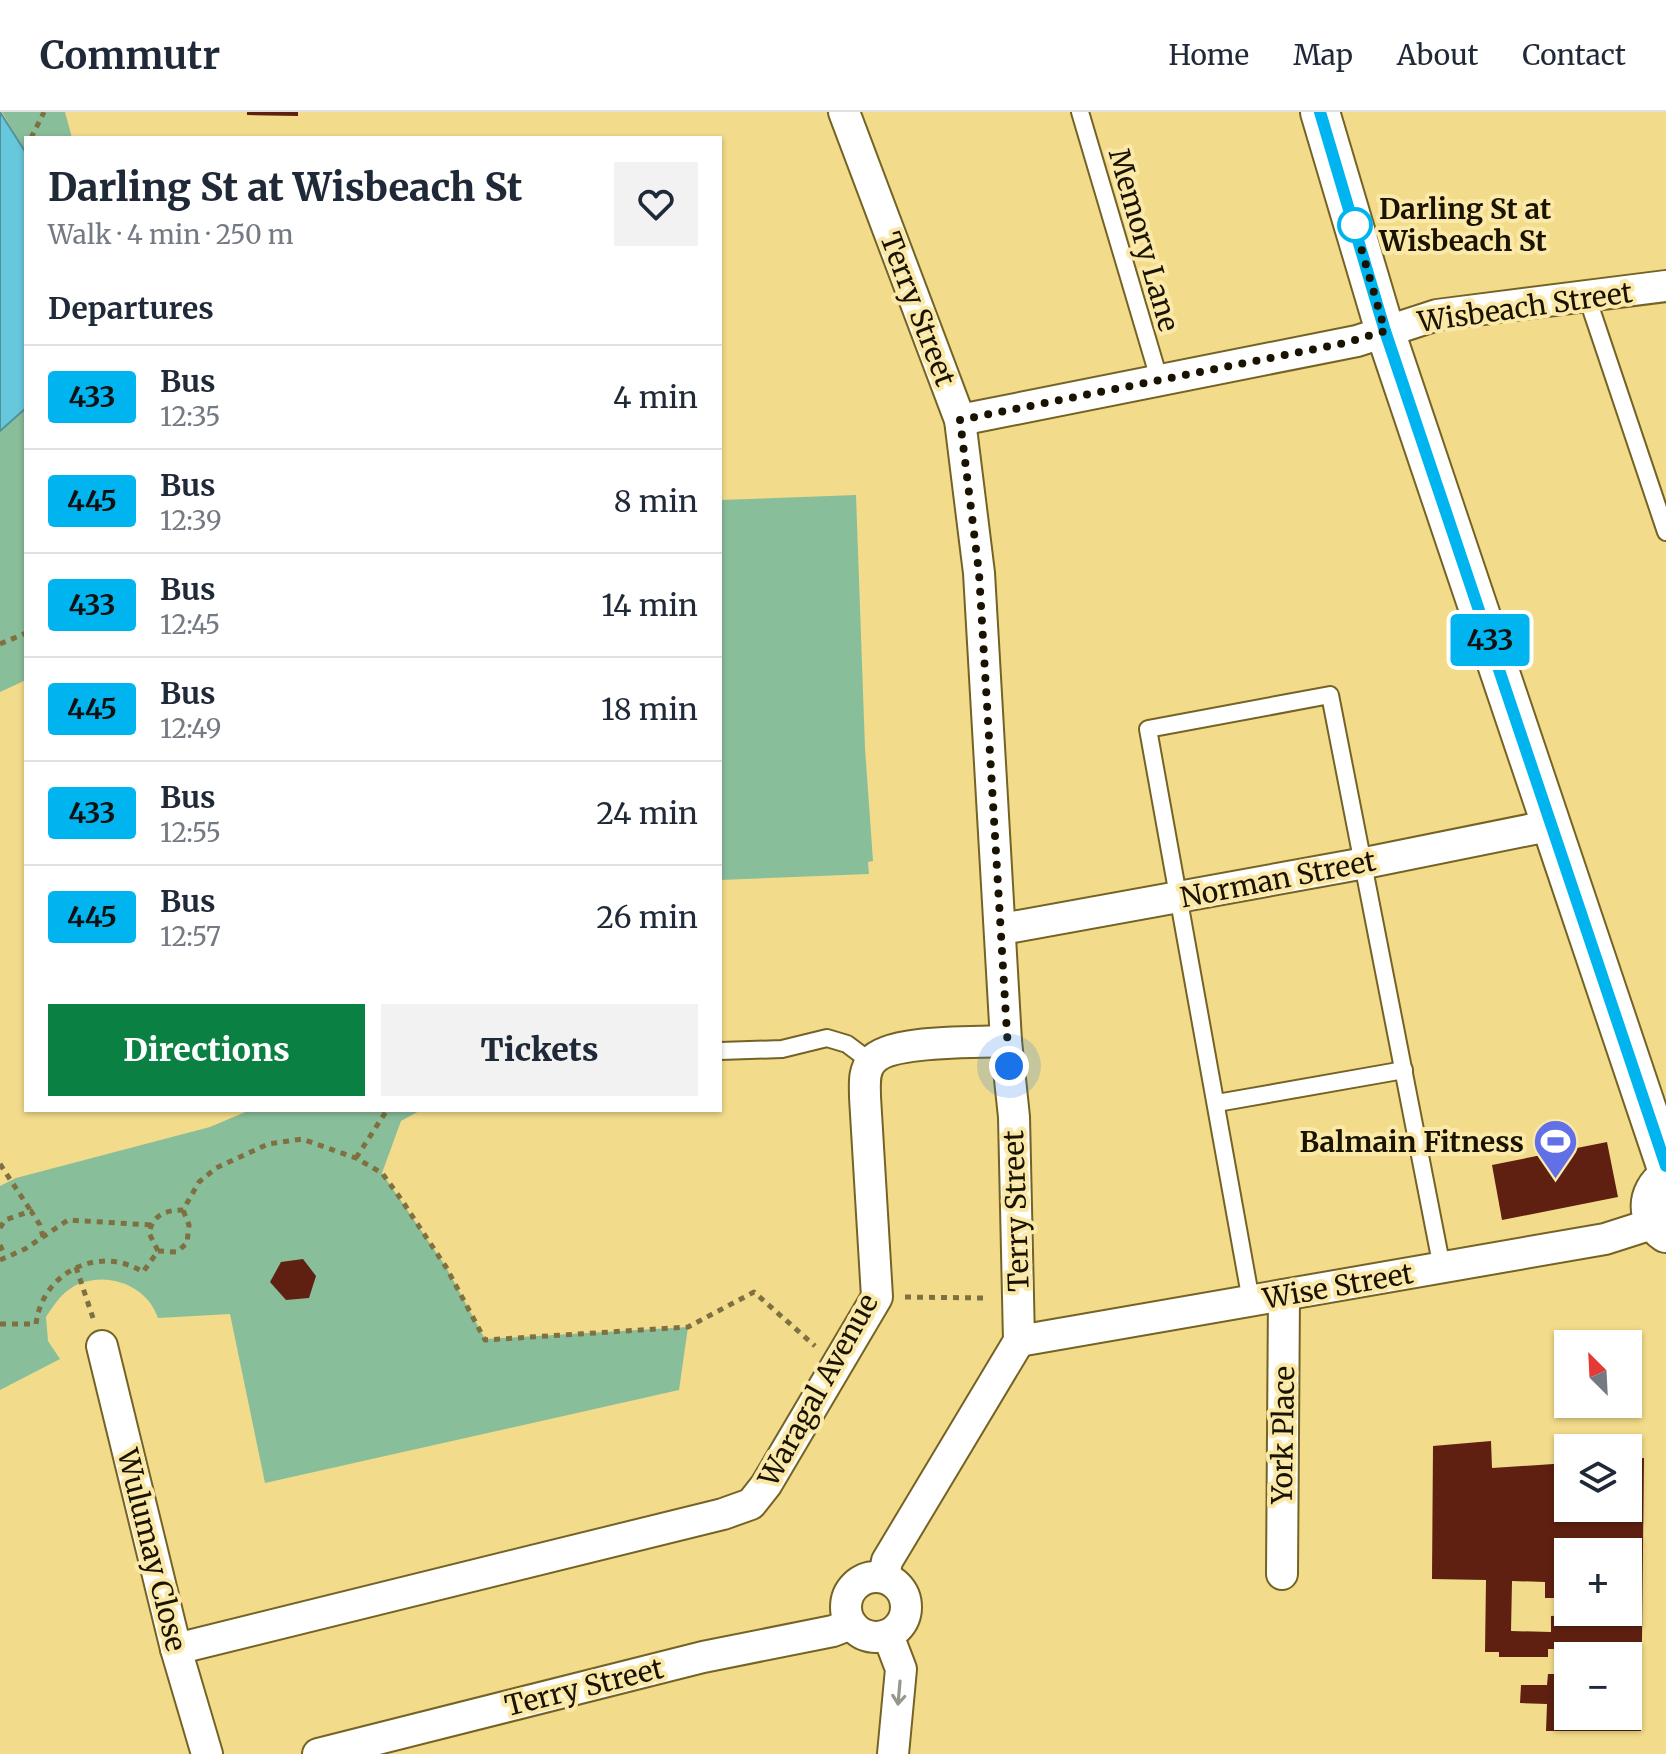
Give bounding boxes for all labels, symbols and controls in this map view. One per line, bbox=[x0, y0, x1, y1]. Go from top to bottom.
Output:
text: Commutr bbox=[40, 32, 220, 79]
text: Home bbox=[1168, 37, 1249, 73]
text: Map bbox=[1293, 37, 1353, 73]
text: About bbox=[1397, 37, 1478, 73]
text: Contact bbox=[1522, 37, 1626, 73]
street label: Memory Lane bbox=[1101, 144, 1187, 336]
button: heart bbox=[614, 162, 698, 246]
text: Darling St at Wisbeach St bbox=[48, 164, 522, 211]
place label: Darling St at Wisbeach St bbox=[1378, 191, 1551, 259]
marker: Darling St at Wisbeach St bbox=[1338, 208, 1372, 242]
text: Walk · 4 min · 250 m bbox=[48, 218, 294, 251]
street label: Terry Street bbox=[872, 227, 964, 391]
street label: Wisbeach Street bbox=[1414, 274, 1635, 340]
text: Departures bbox=[48, 289, 214, 327]
text: Bus bbox=[160, 362, 216, 400]
text: 4 min bbox=[613, 378, 698, 416]
text: 433 bbox=[69, 379, 115, 415]
text: 12:35 bbox=[160, 400, 220, 433]
text: Bus bbox=[160, 466, 216, 504]
text: 8 min bbox=[614, 482, 698, 520]
text: 445 bbox=[67, 483, 117, 519]
text: 12:39 bbox=[160, 504, 222, 537]
text: Bus bbox=[160, 570, 216, 608]
text: 14 min bbox=[601, 586, 698, 624]
text: 433 bbox=[69, 587, 115, 623]
text: 12:45 bbox=[160, 608, 220, 641]
line badge: 433 bbox=[1444, 614, 1536, 666]
text: 433 bbox=[1467, 622, 1513, 658]
text: Bus bbox=[160, 674, 216, 712]
text: 18 min bbox=[601, 690, 698, 728]
text: 445 bbox=[67, 691, 117, 727]
text: 12:49 bbox=[160, 712, 221, 745]
text: Bus bbox=[160, 778, 216, 816]
text: 24 min bbox=[596, 794, 698, 832]
text: 433 bbox=[69, 795, 115, 831]
text: 12:55 bbox=[160, 816, 221, 849]
street label: Norman Street bbox=[1177, 842, 1379, 916]
text: Bus bbox=[160, 882, 216, 920]
text: 26 min bbox=[596, 898, 698, 936]
text: 445 bbox=[67, 899, 117, 935]
text: 12:57 bbox=[160, 920, 221, 953]
button: Directions bbox=[48, 1004, 365, 1096]
button: Tickets bbox=[381, 1004, 698, 1096]
your location bbox=[989, 1046, 1029, 1086]
sports icon: Balmain Fitness bbox=[1531, 1118, 1579, 1181]
place label: Balmain Fitness bbox=[1299, 1124, 1524, 1160]
street label: Terry Street bbox=[995, 1129, 1037, 1293]
street label: Wise Street bbox=[1259, 1255, 1416, 1317]
street label: Waragal Avenue bbox=[750, 1287, 886, 1494]
north arrow bbox=[1554, 1330, 1642, 1418]
map controls bbox=[1554, 1330, 1642, 1730]
street label: York Place bbox=[1264, 1366, 1302, 1505]
button: layers bbox=[1554, 1434, 1642, 1522]
street label: Wulumay Close bbox=[109, 1444, 195, 1655]
button: + bbox=[1554, 1538, 1642, 1626]
button: − bbox=[1554, 1642, 1642, 1730]
street label: Terry Street bbox=[501, 1650, 667, 1724]
one-way arrow bbox=[891, 1679, 906, 1706]

